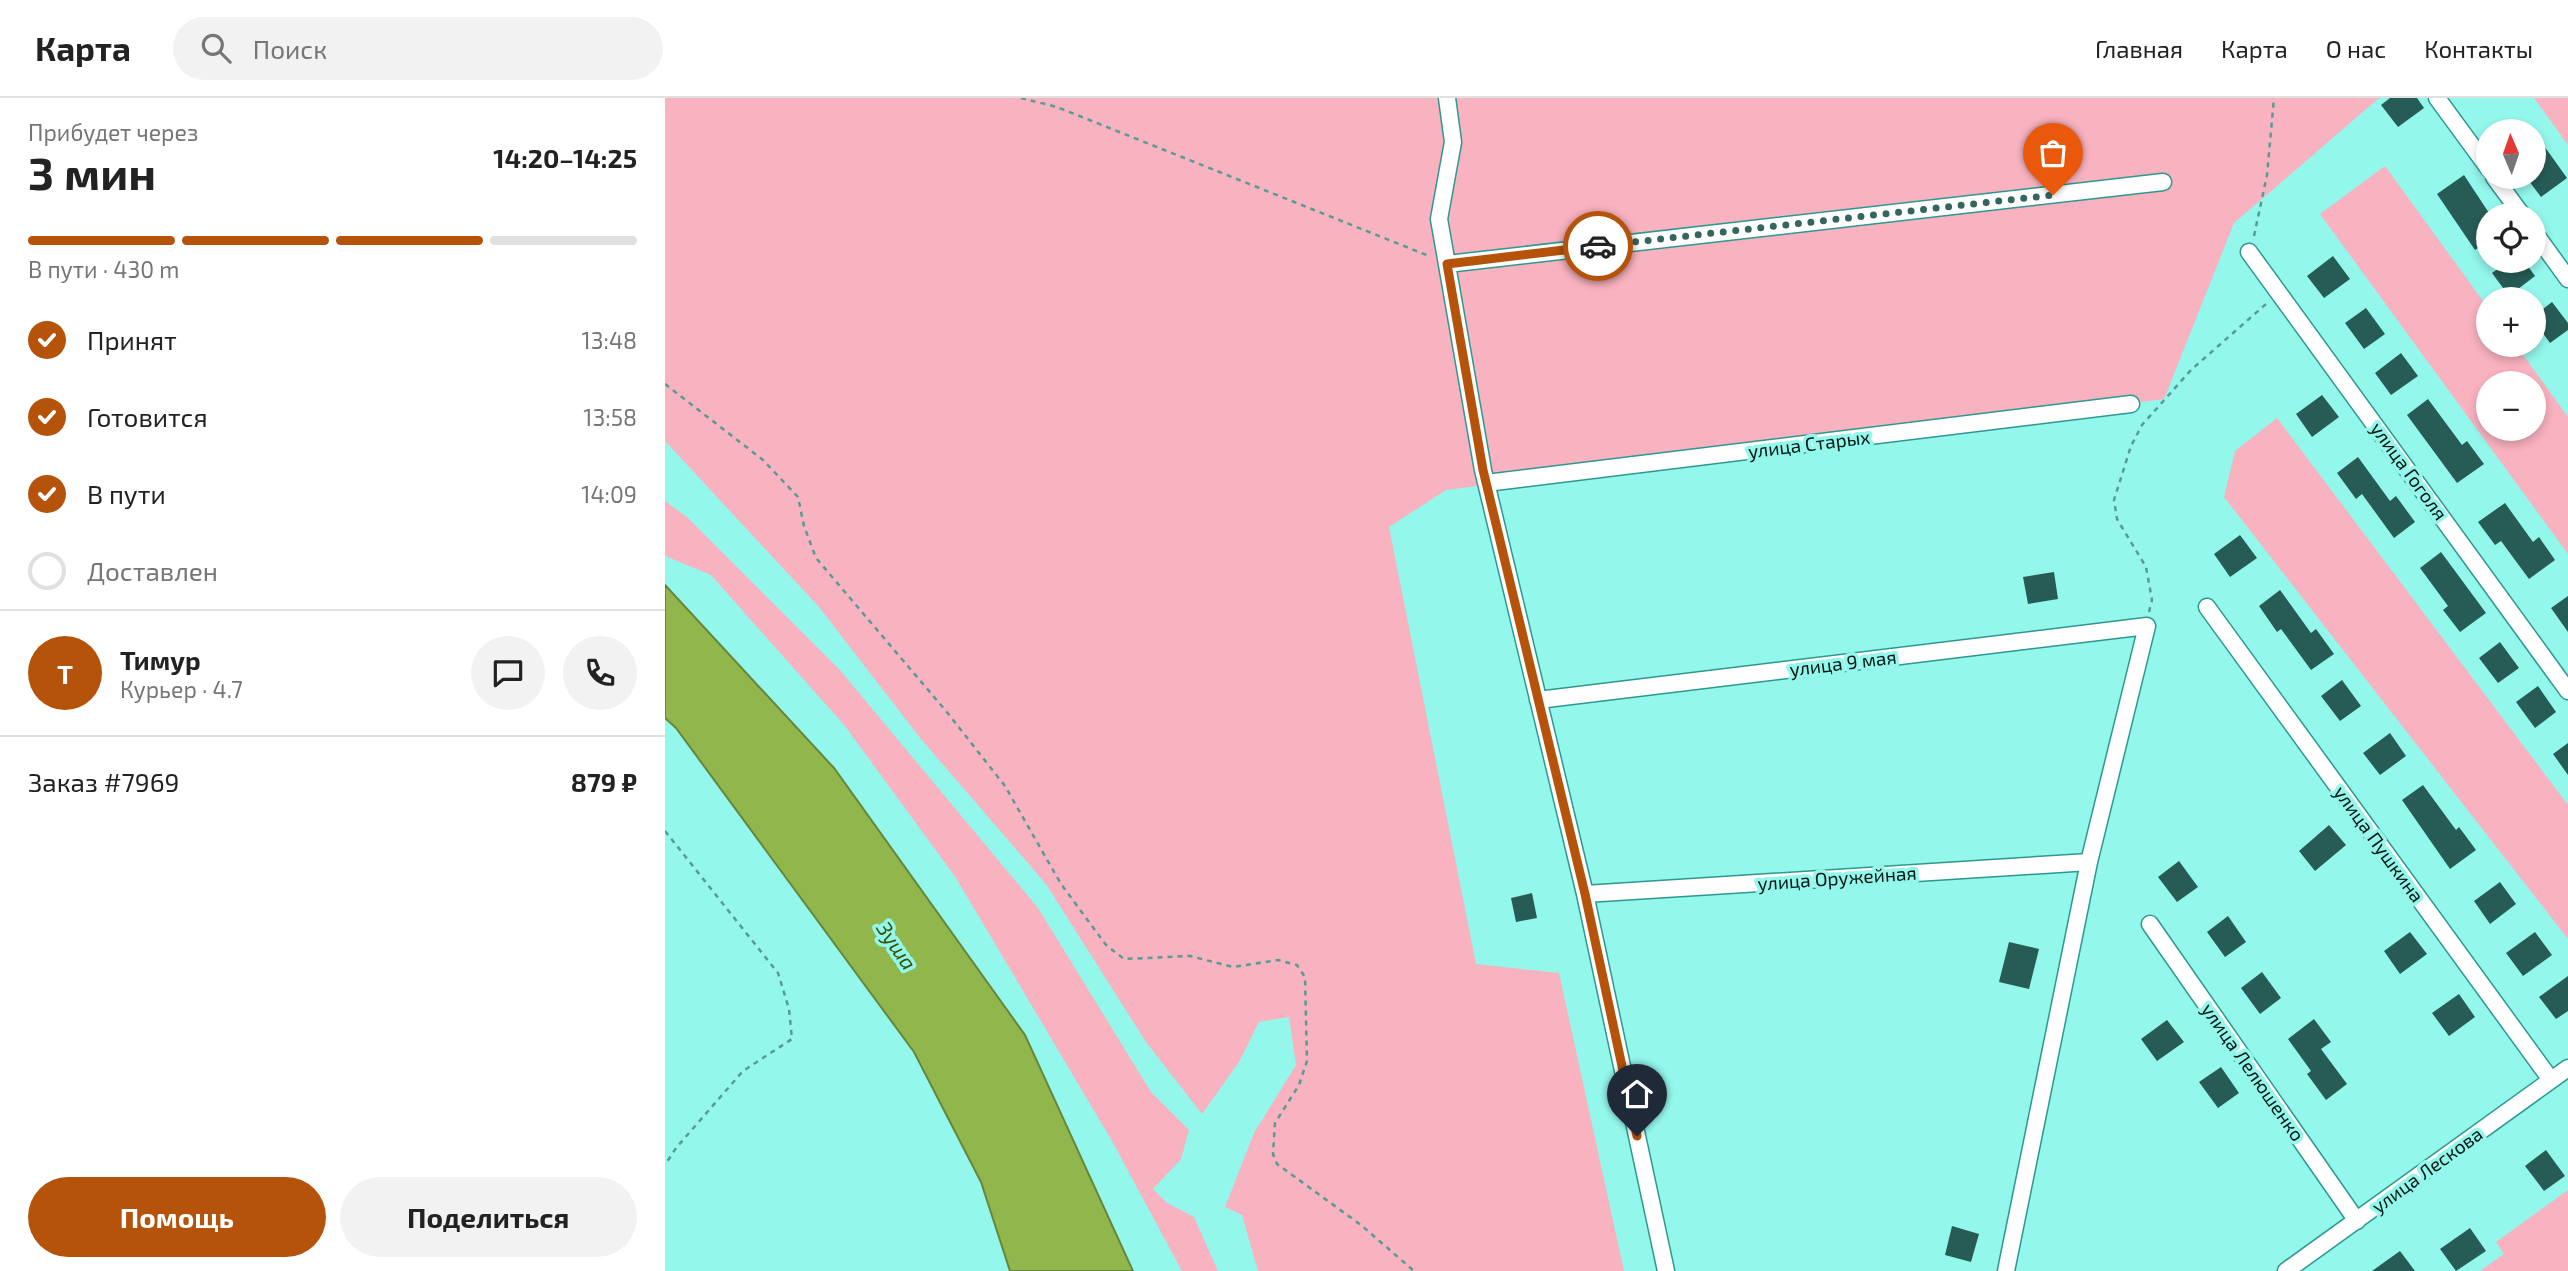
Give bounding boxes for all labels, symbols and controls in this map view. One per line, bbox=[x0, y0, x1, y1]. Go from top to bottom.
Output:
search box bbox=[173, 17, 663, 80]
text: Карта bbox=[35, 28, 131, 68]
icon: search bbox=[197, 29, 235, 67]
text: Поиск bbox=[253, 33, 327, 64]
text: Главная bbox=[2095, 34, 2183, 63]
text: Карта bbox=[2221, 34, 2288, 63]
text: О нас bbox=[2326, 34, 2386, 63]
text: Контакты bbox=[2424, 34, 2533, 63]
text: Прибудет через bbox=[28, 118, 198, 146]
north arrow bbox=[2476, 119, 2546, 189]
map controls bbox=[2476, 119, 2546, 441]
pin bbox=[2023, 123, 2083, 195]
icon: bag bbox=[2034, 134, 2072, 172]
text: 14:20–14:25 bbox=[493, 142, 637, 173]
text: 3 мин bbox=[28, 144, 156, 199]
button: locate bbox=[2476, 203, 2546, 273]
courier bbox=[1563, 211, 1633, 281]
icon: car bbox=[1579, 227, 1617, 265]
text: В пути · 430 m bbox=[28, 255, 179, 283]
button: + bbox=[2476, 287, 2546, 357]
icon: check bbox=[28, 321, 66, 359]
text: Принят bbox=[87, 324, 177, 355]
text: 13:48 bbox=[582, 326, 637, 354]
button: − bbox=[2476, 371, 2546, 441]
icon: check bbox=[28, 398, 66, 436]
text: Готовится bbox=[87, 401, 208, 432]
text: 13:58 bbox=[583, 403, 637, 431]
street label: улица Гоголя bbox=[2365, 417, 2453, 525]
street label: улица Старых bbox=[1747, 425, 1871, 463]
icon: check bbox=[28, 475, 66, 513]
text: В пути bbox=[87, 478, 166, 509]
text: 14:09 bbox=[581, 480, 637, 508]
text: Доставлен bbox=[87, 555, 218, 586]
button: chat bbox=[471, 636, 545, 710]
button: phone bbox=[563, 636, 637, 710]
text: Тимур bbox=[120, 644, 201, 675]
street label: улица 9 мая bbox=[1788, 645, 1898, 681]
text: Т bbox=[57, 658, 73, 689]
text: Курьер · 4.7 bbox=[120, 675, 243, 703]
text: Заказ #7969 bbox=[28, 766, 179, 797]
text: 879 ₽ bbox=[571, 766, 637, 797]
street label: улица Пушкина bbox=[2329, 781, 2429, 907]
street label: улица Оружейная bbox=[1757, 860, 1917, 896]
water label: Зуша bbox=[872, 915, 922, 974]
street label: улица Лелюшенко bbox=[2196, 998, 2310, 1146]
pin bbox=[1607, 1064, 1667, 1136]
icon: home bbox=[1618, 1075, 1656, 1113]
street label: улица Лескова bbox=[2367, 1122, 2487, 1218]
button: Помощь bbox=[28, 1177, 326, 1257]
button: Поделиться bbox=[340, 1177, 637, 1257]

